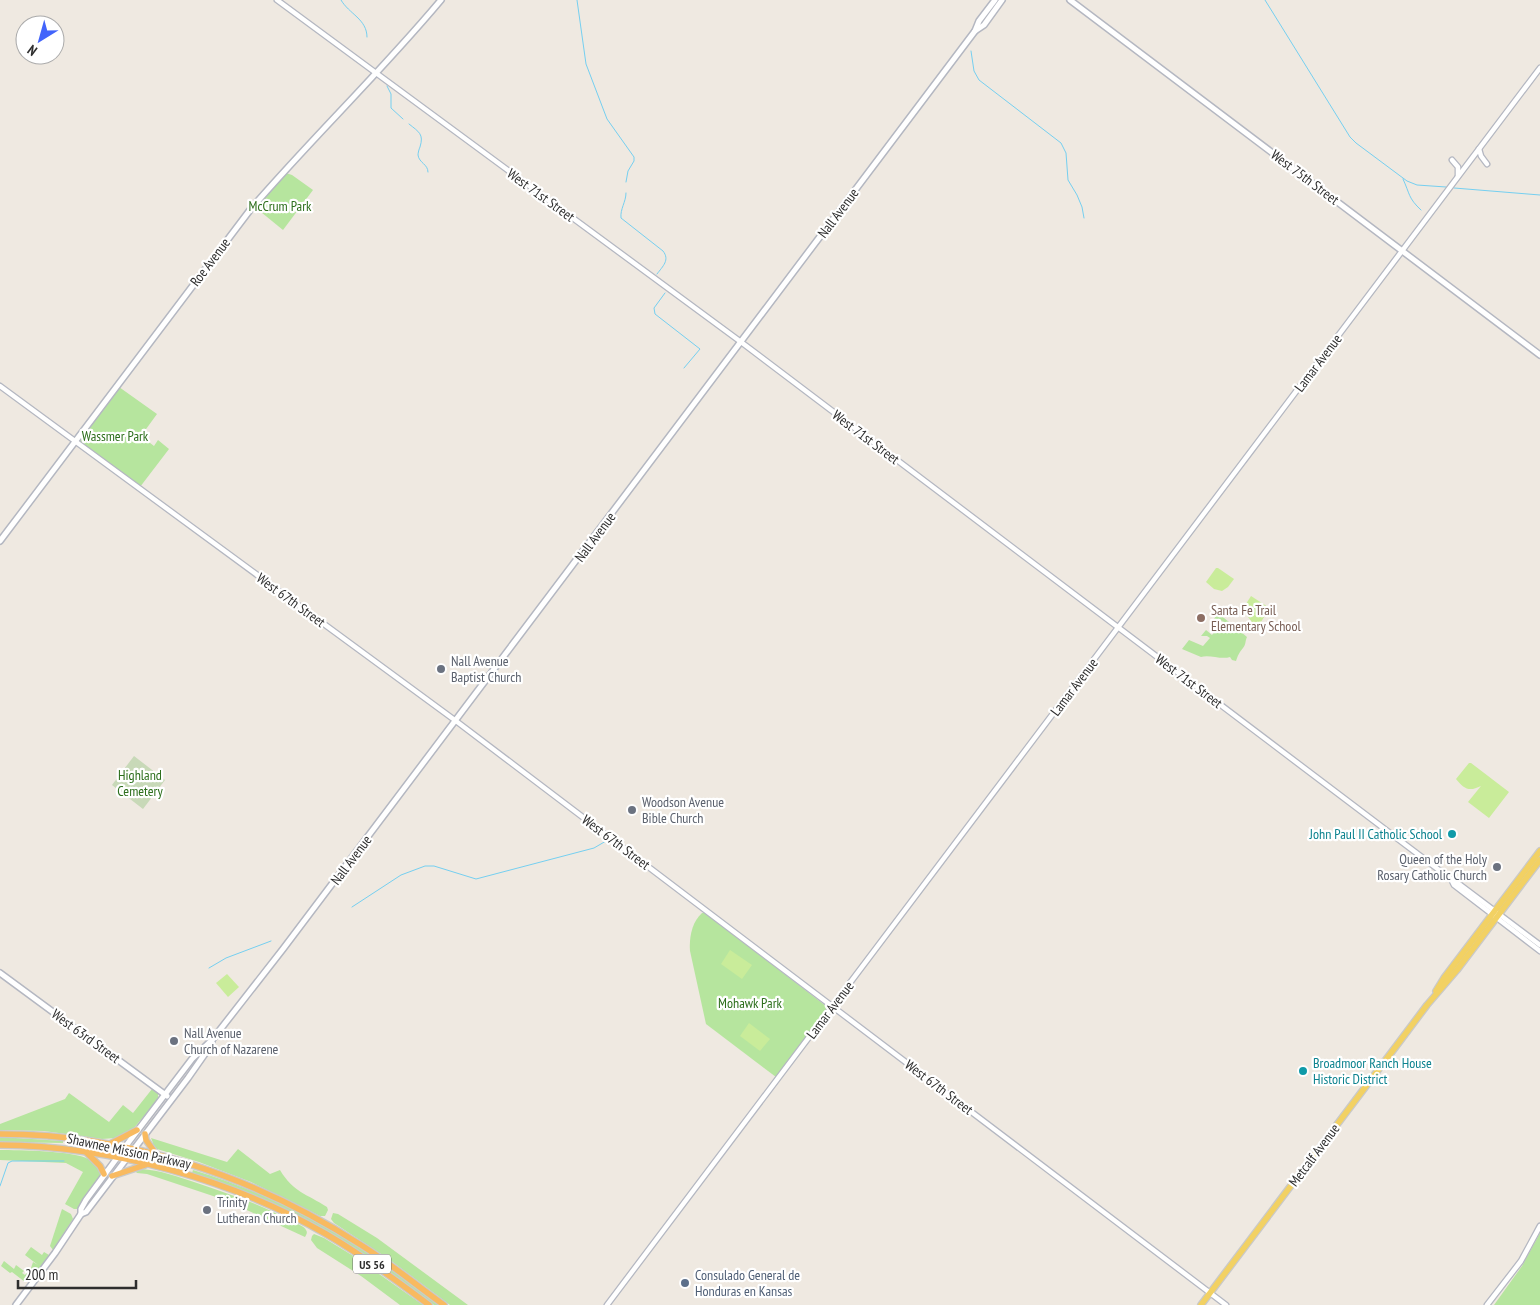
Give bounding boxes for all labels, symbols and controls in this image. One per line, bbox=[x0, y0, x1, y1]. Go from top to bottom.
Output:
north arrow bbox=[15, 15, 65, 65]
text: N bbox=[24, 41, 41, 60]
street label: West 75th Street bbox=[1267, 145, 1343, 209]
street label: West 71st Street bbox=[504, 164, 579, 226]
street label: Nall Avenue bbox=[813, 184, 863, 241]
park label: McCrum Park bbox=[249, 197, 312, 215]
street label: Roe Avenue bbox=[186, 234, 234, 290]
street label: Lamar Avenue bbox=[1290, 330, 1346, 395]
street label: West 71st Street bbox=[829, 406, 903, 468]
park label: Wassmer Park bbox=[82, 427, 149, 445]
street label: Nall Avenue bbox=[570, 508, 620, 565]
street label: West 67th Street bbox=[253, 569, 329, 631]
place label: Santa Fe Trail Elementary School bbox=[1211, 601, 1301, 635]
marker: Santa Fe Trail Elementary School bbox=[1195, 612, 1207, 624]
street label: West 71st Street bbox=[1152, 650, 1226, 712]
place label: Nall Avenue Baptist Church bbox=[451, 652, 521, 686]
street label: Lamar Avenue bbox=[1046, 654, 1102, 719]
marker: Nall Avenue Baptist Church bbox=[435, 663, 447, 675]
park label: Highland Cemetery bbox=[117, 766, 163, 800]
place label: Woodson Avenue Bible Church bbox=[642, 793, 724, 827]
marker: Woodson Avenue Bible Church bbox=[626, 804, 638, 816]
street label: West 67th Street bbox=[578, 811, 654, 874]
place label: John Paul II Catholic School bbox=[1309, 825, 1443, 843]
marker: John Paul II Catholic School bbox=[1446, 828, 1458, 840]
street label: Nall Avenue bbox=[326, 831, 376, 888]
place label: Queen of the Holy Rosary Catholic Church bbox=[1377, 850, 1488, 884]
marker: Queen of the Holy Rosary Catholic Church bbox=[1491, 861, 1503, 873]
street label: Lamar Avenue bbox=[802, 977, 858, 1042]
park label: Mohawk Park bbox=[718, 994, 782, 1012]
street label: West 63rd Street bbox=[48, 1005, 124, 1067]
place label: Nall Avenue Church of Nazarene bbox=[184, 1024, 279, 1058]
marker: Nall Avenue Church of Nazarene bbox=[168, 1035, 180, 1047]
place label: Broadmoor Ranch House Historic District bbox=[1313, 1054, 1432, 1088]
street label: West 67th Street bbox=[901, 1056, 977, 1119]
marker: Broadmoor Ranch House Historic District bbox=[1297, 1065, 1309, 1077]
street label: Metcalf Avenue bbox=[1285, 1120, 1344, 1190]
street label: Shawnee Mission Parkway bbox=[65, 1129, 193, 1173]
place label: Trinity Lutheran Church bbox=[217, 1193, 297, 1227]
marker: Trinity Lutheran Church bbox=[201, 1204, 213, 1216]
road number: US 56 bbox=[353, 1254, 391, 1274]
scale bar bbox=[18, 1258, 135, 1290]
text: 200 m bbox=[25, 1265, 58, 1284]
place label: Consulado General de Honduras en Kansas bbox=[695, 1266, 800, 1300]
marker: Consulado General de Honduras en Kansas bbox=[679, 1277, 691, 1289]

